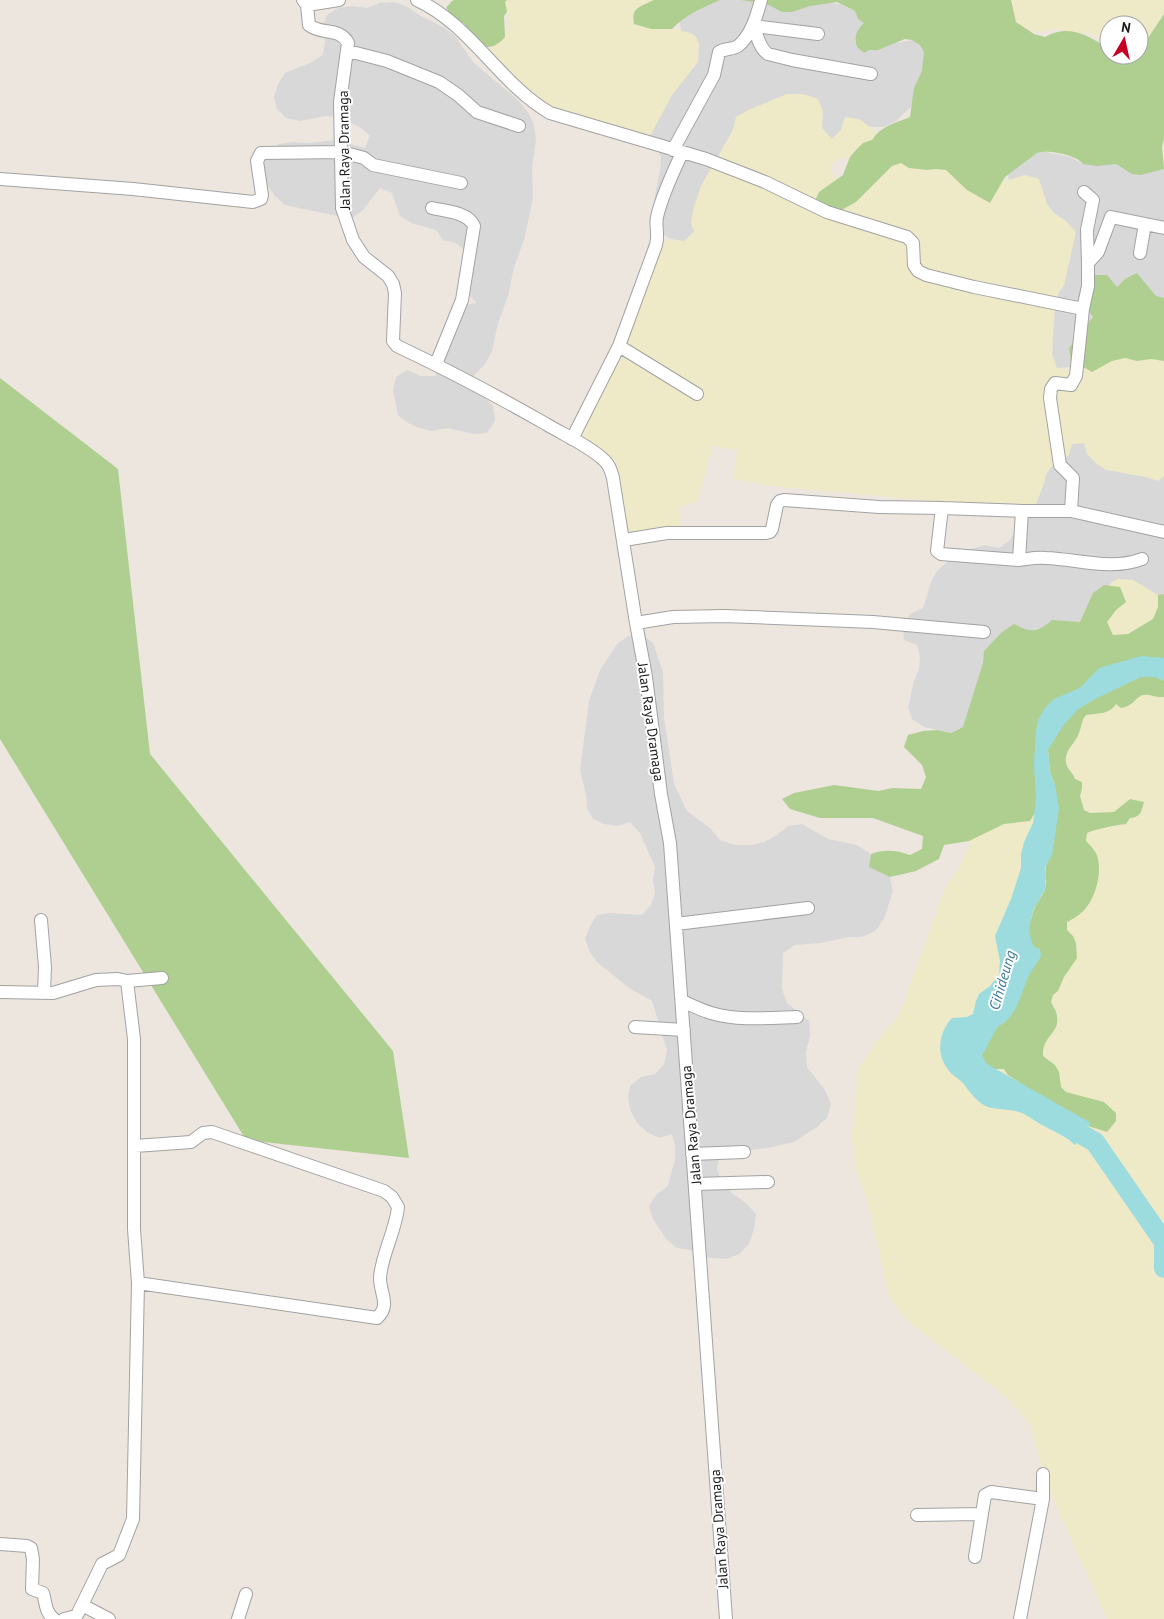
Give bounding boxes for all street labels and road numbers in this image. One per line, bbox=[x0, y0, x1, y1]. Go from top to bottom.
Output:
street label: Jalan Raya Dramaga bbox=[334, 90, 354, 211]
street label: Jalan Raya Dramaga bbox=[634, 661, 668, 782]
street label: Jalan Raya Dramaga bbox=[677, 1065, 705, 1186]
street label: Jalan Raya Dramaga bbox=[706, 1469, 732, 1590]

